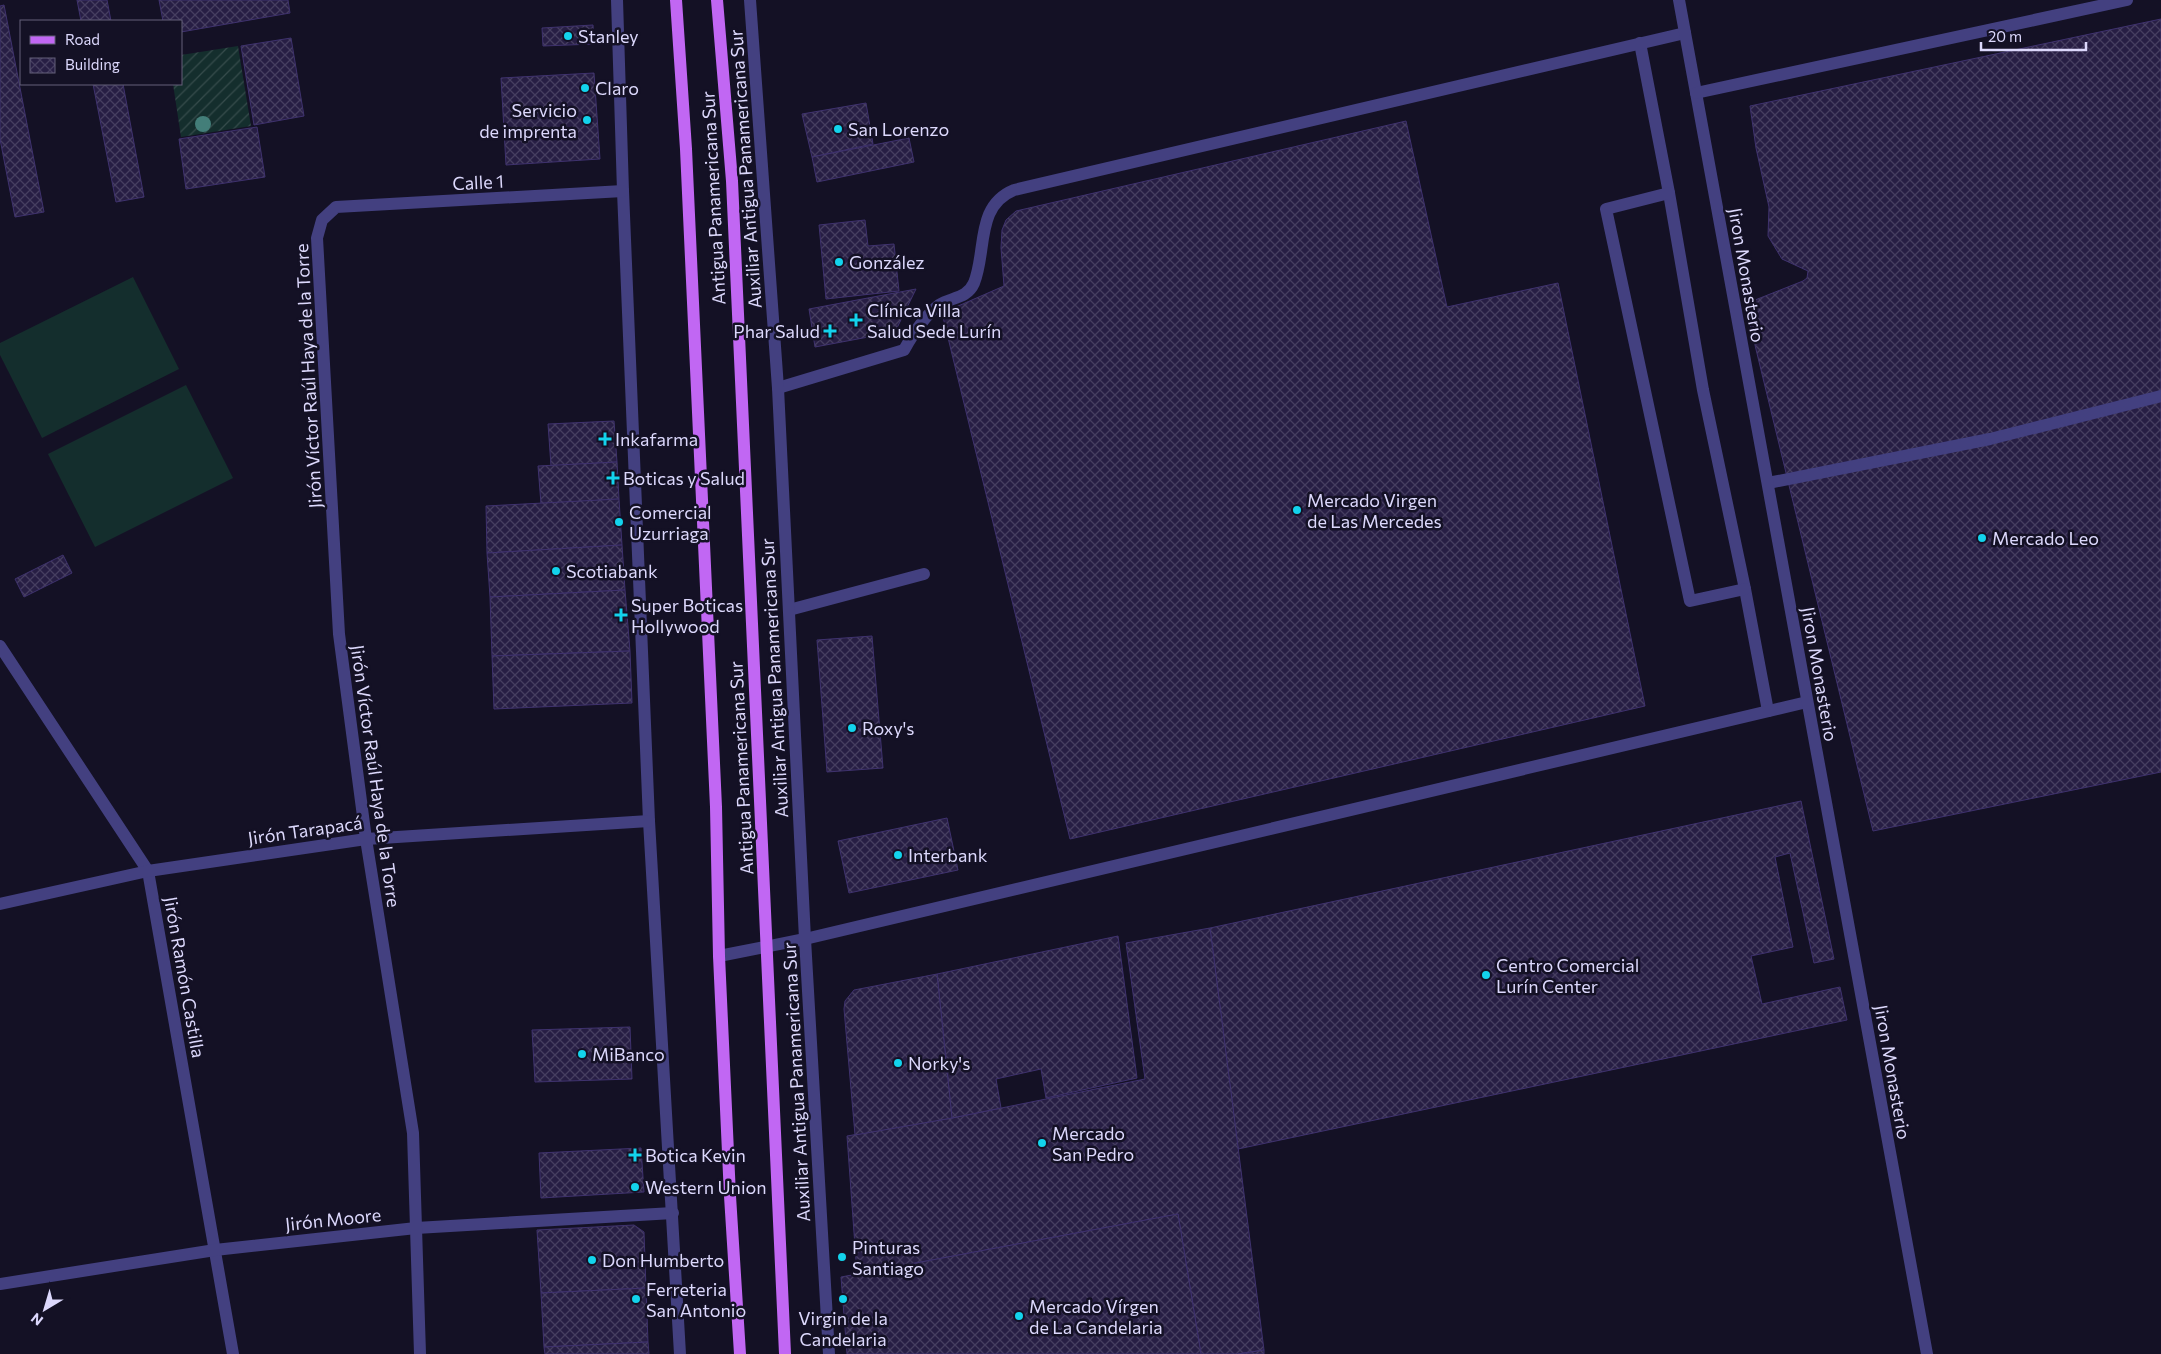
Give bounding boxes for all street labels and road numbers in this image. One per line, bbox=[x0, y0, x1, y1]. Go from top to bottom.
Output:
street label: Auxiliar Antigua Panamericana Sur bbox=[724, 29, 766, 309]
street label: Antigua Panamericana Sur bbox=[696, 90, 730, 306]
street label: Calle 1 bbox=[452, 170, 504, 194]
street label: Jiron Monasterio bbox=[1724, 206, 1770, 344]
street label: Jirón Víctor Raúl Haya de la Torre bbox=[290, 243, 326, 509]
street label: Auxiliar Antigua Panamericana Sur bbox=[756, 538, 792, 818]
street label: Jiron Monasterio bbox=[1797, 605, 1843, 743]
street label: Jirón Víctor Raúl Haya de la Torre bbox=[347, 643, 405, 909]
street label: Antigua Panamericana Sur bbox=[724, 660, 758, 876]
street label: Jirón Tarapacá bbox=[246, 811, 364, 849]
street label: Jirón Ramón Castilla bbox=[160, 895, 210, 1059]
street label: Auxiliar Antigua Panamericana Sur bbox=[778, 942, 814, 1222]
street label: Jiron Monasterio bbox=[1870, 1003, 1916, 1141]
street label: Jirón Moore bbox=[284, 1203, 382, 1235]

